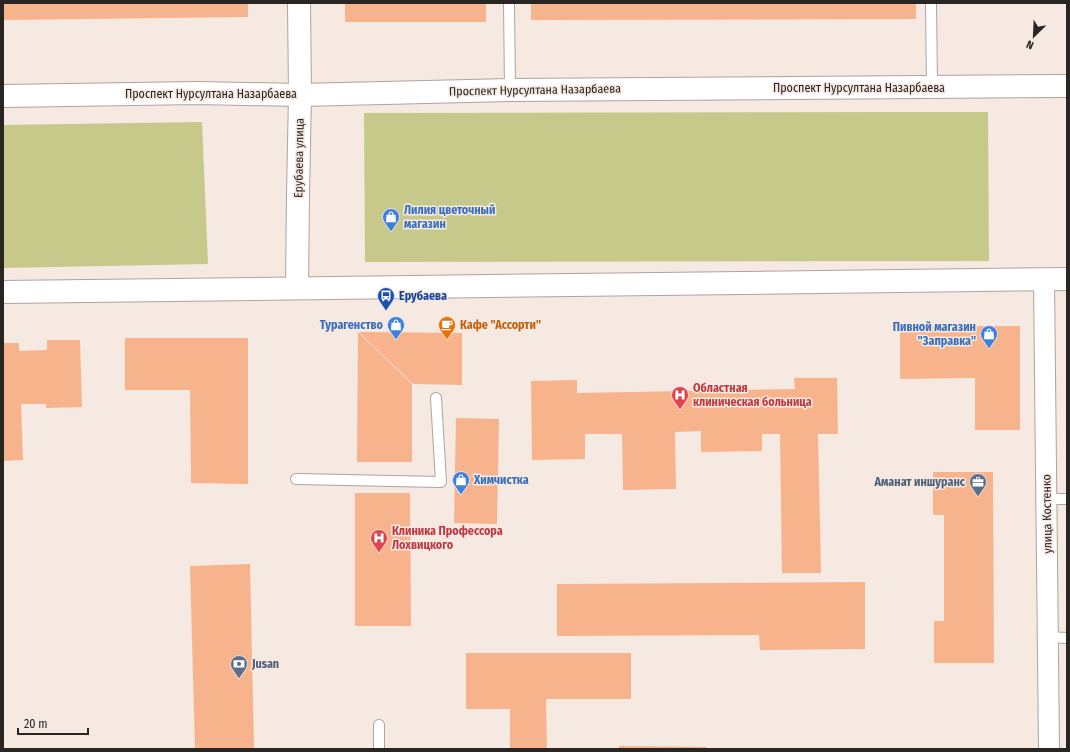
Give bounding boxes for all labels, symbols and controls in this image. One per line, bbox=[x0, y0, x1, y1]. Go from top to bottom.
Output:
north arrow bbox=[1014, 16, 1054, 56]
text: N bbox=[1024, 37, 1036, 52]
street label: Проспект Нурсултана Назарбаева bbox=[449, 81, 621, 98]
street label: Проспект Нурсултана Назарбаева bbox=[773, 81, 945, 95]
street label: Проспект Нурсултана Назарбаева bbox=[125, 87, 297, 101]
street label: Ерубаева улица bbox=[291, 118, 307, 198]
place label: Лилия цветочный магазин bbox=[404, 203, 495, 231]
shop icon: Лилия цветочный магазин bbox=[381, 207, 401, 232]
bus stop icon: Ерубаева bbox=[376, 286, 396, 311]
place label: Ерубаева bbox=[399, 289, 447, 303]
shop icon: Турагенство bbox=[386, 315, 406, 340]
cafe icon: Кафе "Ассорти" bbox=[437, 315, 457, 340]
place label: Турагенство bbox=[320, 318, 384, 332]
place label: Кафе "Ассорти" bbox=[460, 318, 541, 332]
place label: Пивной магазин "Заправка" bbox=[893, 320, 976, 348]
shop icon: Пивной магазин "Заправка" bbox=[979, 324, 999, 349]
place label: Областная клиническая больница bbox=[693, 381, 812, 409]
hospital icon: Областная клиническая больница bbox=[670, 385, 690, 410]
shop icon: Химчистка bbox=[451, 470, 471, 495]
office icon: Аманат иншуранс bbox=[968, 472, 988, 497]
place label: Химчистка bbox=[473, 473, 529, 487]
street label: улица Костенко bbox=[1039, 474, 1055, 554]
place label: Аманат иншуранс bbox=[873, 475, 966, 489]
place label: Клиника Профессора Лохвицкого bbox=[392, 524, 503, 552]
hospital icon: Клиника Профессора Лохвицкого bbox=[369, 528, 389, 553]
bank icon: Jusan bbox=[229, 654, 249, 679]
place label: Jusan bbox=[251, 657, 279, 671]
scale bar bbox=[18, 710, 88, 736]
text: 20 m bbox=[24, 717, 48, 731]

